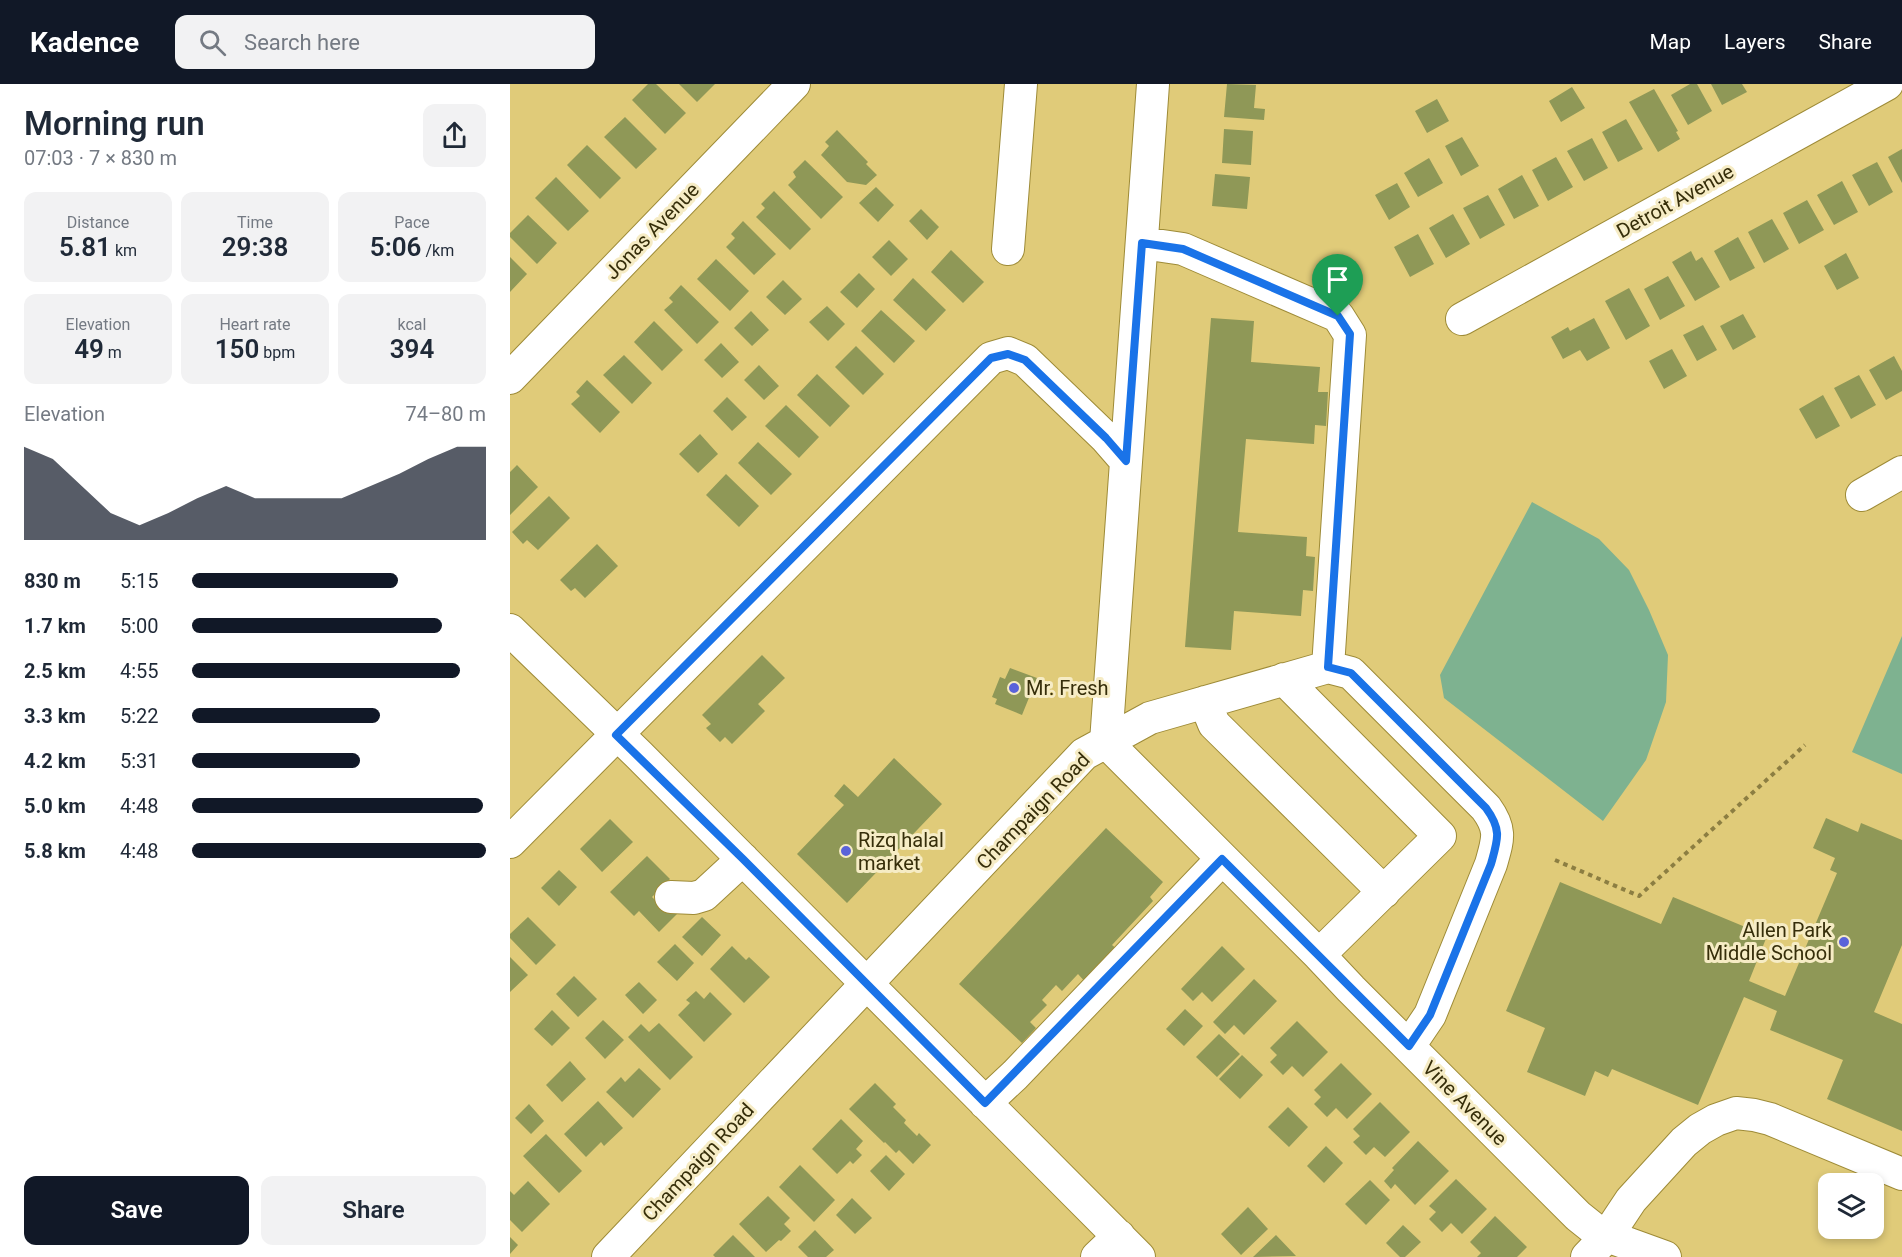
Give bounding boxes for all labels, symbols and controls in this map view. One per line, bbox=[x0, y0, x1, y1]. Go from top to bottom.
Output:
search box bbox=[175, 15, 595, 69]
text: Kadence bbox=[30, 26, 139, 59]
icon: search bbox=[196, 26, 229, 59]
text: Search here bbox=[244, 30, 360, 55]
text: Map bbox=[1649, 30, 1691, 54]
text: Layers bbox=[1724, 30, 1785, 54]
text: Share bbox=[1818, 30, 1872, 54]
text: Morning run bbox=[24, 104, 205, 143]
button: share bbox=[423, 104, 486, 167]
text: 07:03 · 7 × 830 m bbox=[24, 146, 177, 170]
street label: Detroit Avenue bbox=[1612, 159, 1738, 243]
street label: Jonas Avenue bbox=[600, 178, 704, 284]
text: Distance bbox=[67, 213, 129, 232]
text: Time bbox=[237, 213, 273, 232]
text: Pace bbox=[394, 213, 430, 232]
text: 5.81 bbox=[59, 232, 111, 262]
text: 29:38 bbox=[222, 232, 288, 262]
text: 5:06 bbox=[370, 232, 421, 262]
text: km bbox=[111, 241, 137, 260]
text: /km bbox=[421, 241, 454, 260]
pin bbox=[1312, 254, 1363, 316]
icon: arrive bbox=[1321, 263, 1354, 296]
text: Elevation bbox=[66, 315, 130, 334]
text: Heart rate bbox=[219, 315, 291, 334]
text: kcal bbox=[398, 315, 426, 334]
text: 49 bbox=[74, 334, 104, 364]
text: 150 bbox=[215, 334, 259, 364]
text: 394 bbox=[390, 334, 434, 364]
text: m bbox=[104, 343, 122, 362]
text: bpm bbox=[259, 343, 295, 362]
text: Elevation bbox=[24, 402, 105, 426]
text: 74–80 m bbox=[405, 402, 486, 426]
text: 830 m bbox=[24, 569, 81, 593]
text: 5:15 bbox=[120, 569, 159, 593]
text: 1.7 km bbox=[24, 614, 86, 638]
text: 5:00 bbox=[120, 614, 159, 638]
text: 2.5 km bbox=[24, 659, 86, 683]
text: 4:55 bbox=[120, 659, 159, 683]
place label: Mr. Fresh bbox=[1026, 676, 1109, 700]
marker: Mr. Fresh bbox=[1007, 681, 1021, 695]
text: 3.3 km bbox=[24, 704, 86, 728]
text: 5:22 bbox=[120, 704, 159, 728]
street label: Champaign Road bbox=[971, 748, 1095, 874]
text: 4.2 km bbox=[24, 749, 86, 773]
text: 5:31 bbox=[120, 749, 159, 773]
text: 5.0 km bbox=[24, 794, 86, 818]
text: 4:48 bbox=[120, 794, 159, 818]
place label: Rizq halal market bbox=[858, 828, 944, 875]
text: 5.8 km bbox=[24, 839, 86, 863]
text: 4:48 bbox=[120, 839, 159, 863]
marker: Rizq halal market bbox=[839, 844, 853, 858]
place label: Allen Park Middle School bbox=[1706, 918, 1833, 965]
marker: Allen Park Middle School bbox=[1837, 935, 1851, 949]
street label: Vine Avenue bbox=[1418, 1056, 1512, 1150]
street label: Champaign Road bbox=[637, 1098, 759, 1226]
map controls bbox=[1818, 1173, 1884, 1239]
button: layers bbox=[1818, 1173, 1884, 1239]
button: Save bbox=[24, 1176, 249, 1245]
button: Share bbox=[261, 1176, 486, 1245]

